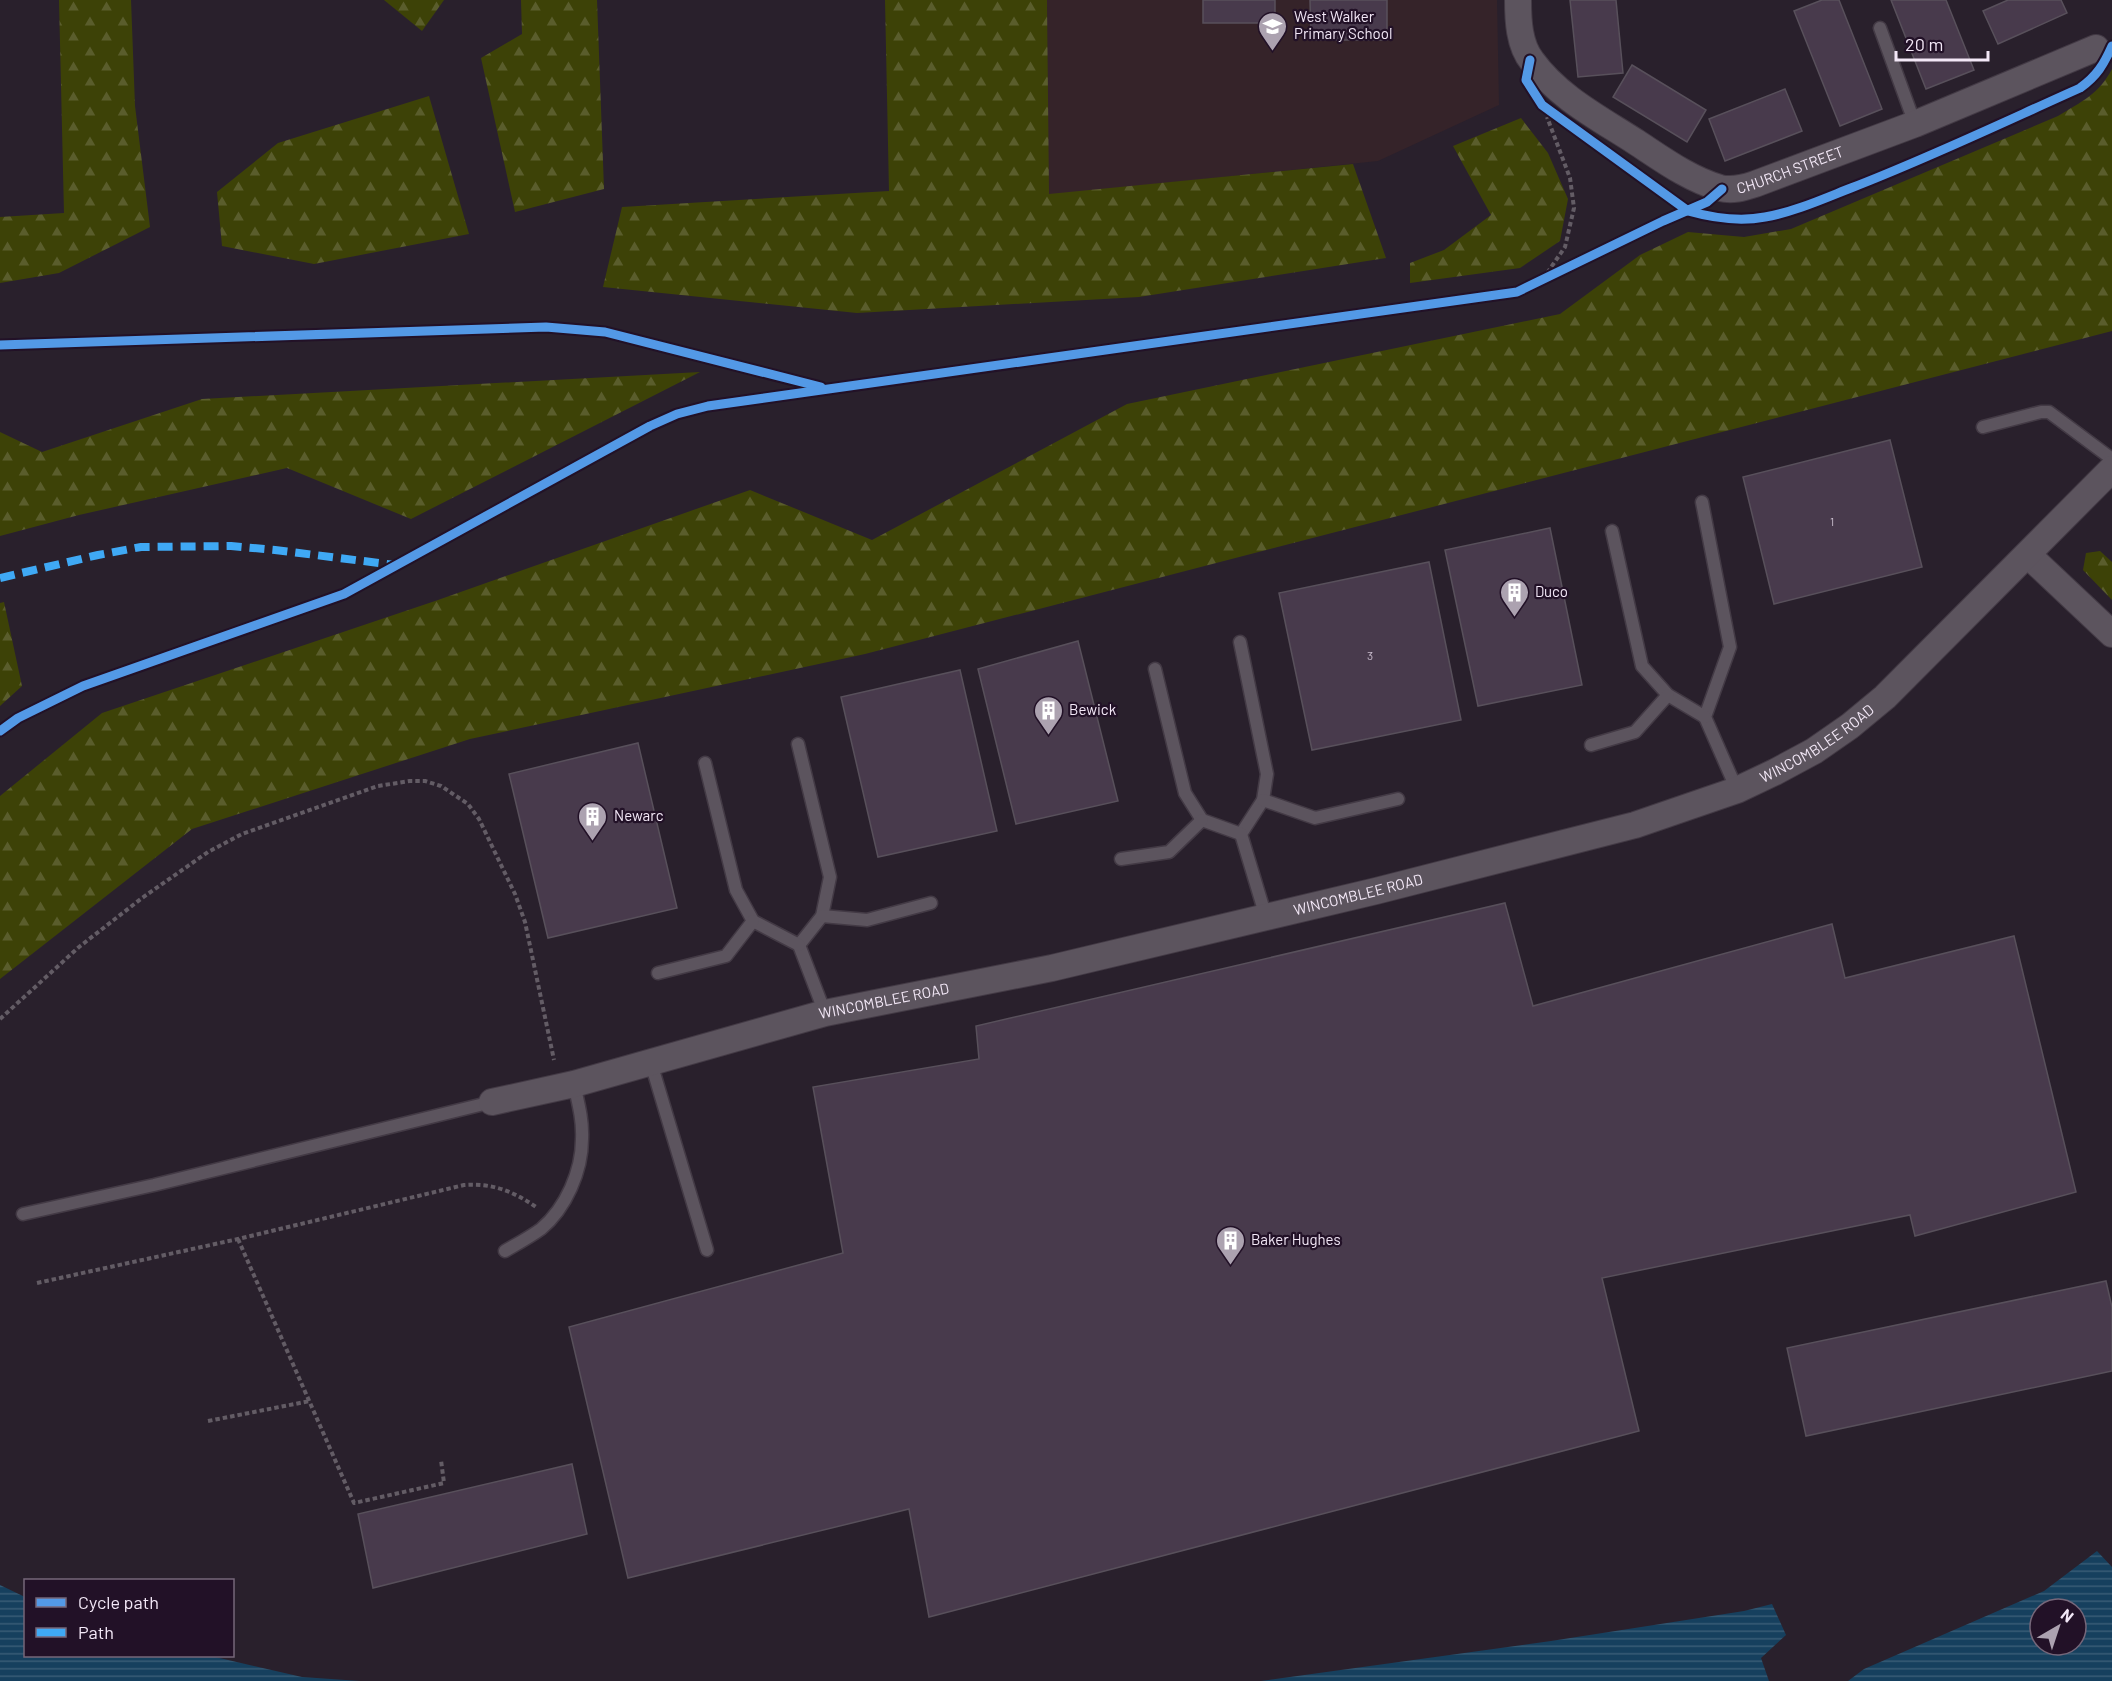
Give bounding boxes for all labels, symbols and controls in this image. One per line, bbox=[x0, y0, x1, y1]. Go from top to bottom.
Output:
place label: West Walker Primary School bbox=[1294, 7, 1392, 42]
school or university icon: West Walker Primary School bbox=[1257, 10, 1289, 52]
scale bar bbox=[1896, 24, 1988, 62]
text: 20 m bbox=[1905, 33, 1943, 55]
street label: CHURCH STREET bbox=[1735, 142, 1846, 197]
house number: 1 bbox=[1830, 514, 1834, 528]
building icon: Duco bbox=[1498, 576, 1530, 618]
place label: Duco bbox=[1535, 582, 1568, 600]
house number: 3 bbox=[1367, 648, 1373, 662]
building icon: Bewick bbox=[1032, 694, 1064, 736]
place label: Bewick bbox=[1069, 700, 1117, 718]
street label: WINCOMBLEE ROAD bbox=[1757, 700, 1877, 786]
building icon: Newarc bbox=[577, 800, 609, 842]
place label: Newarc bbox=[614, 806, 664, 824]
street label: WINCOMBLEE ROAD bbox=[1292, 869, 1424, 918]
street label: WINCOMBLEE ROAD bbox=[817, 979, 951, 1022]
building icon: Baker Hughes bbox=[1214, 1224, 1246, 1266]
place label: Baker Hughes bbox=[1251, 1230, 1341, 1248]
legend bbox=[24, 1579, 234, 1657]
text: Cycle path bbox=[78, 1591, 159, 1613]
north arrow bbox=[2028, 1597, 2088, 1657]
text: N bbox=[2058, 1604, 2078, 1626]
text: Path bbox=[78, 1621, 114, 1643]

